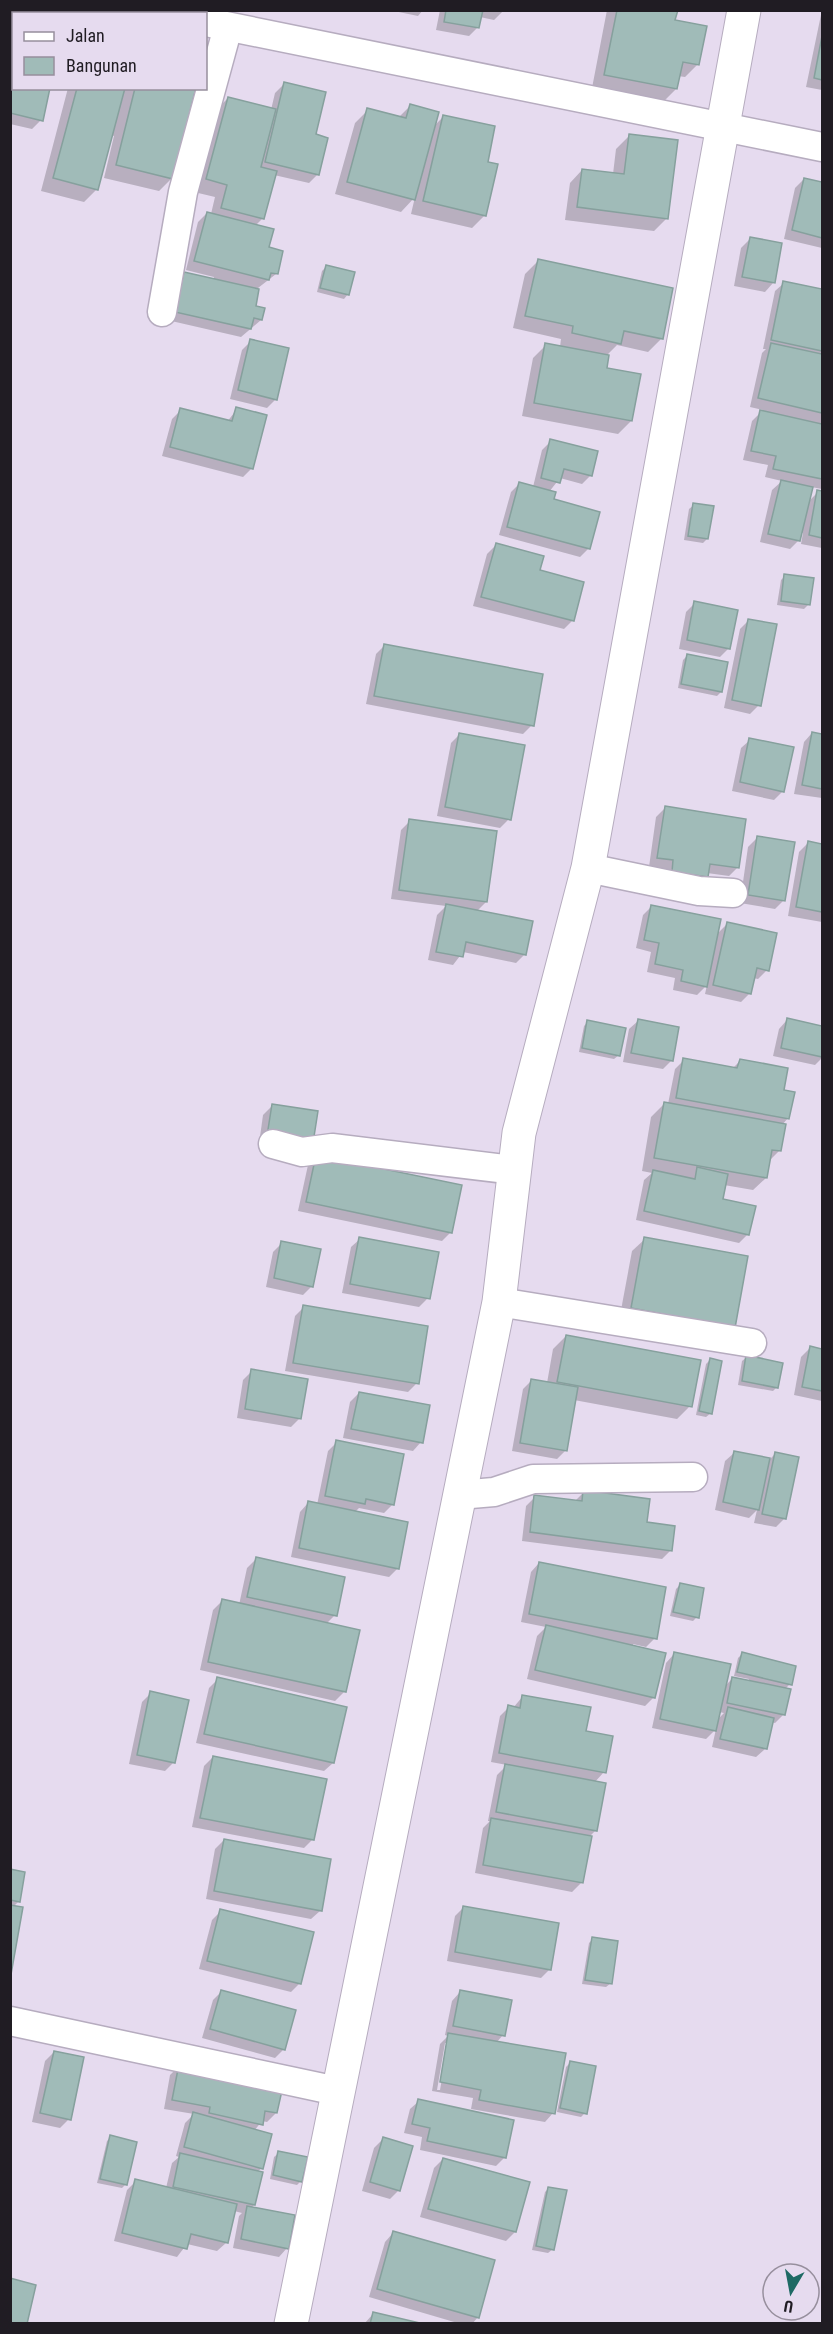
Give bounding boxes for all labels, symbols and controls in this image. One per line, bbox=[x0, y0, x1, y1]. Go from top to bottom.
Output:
legend bbox=[12, 12, 207, 90]
text: Jalan bbox=[66, 25, 105, 46]
text: Bangunan bbox=[66, 55, 137, 76]
north arrow bbox=[761, 2262, 821, 2322]
text: U bbox=[782, 2296, 795, 2316]

